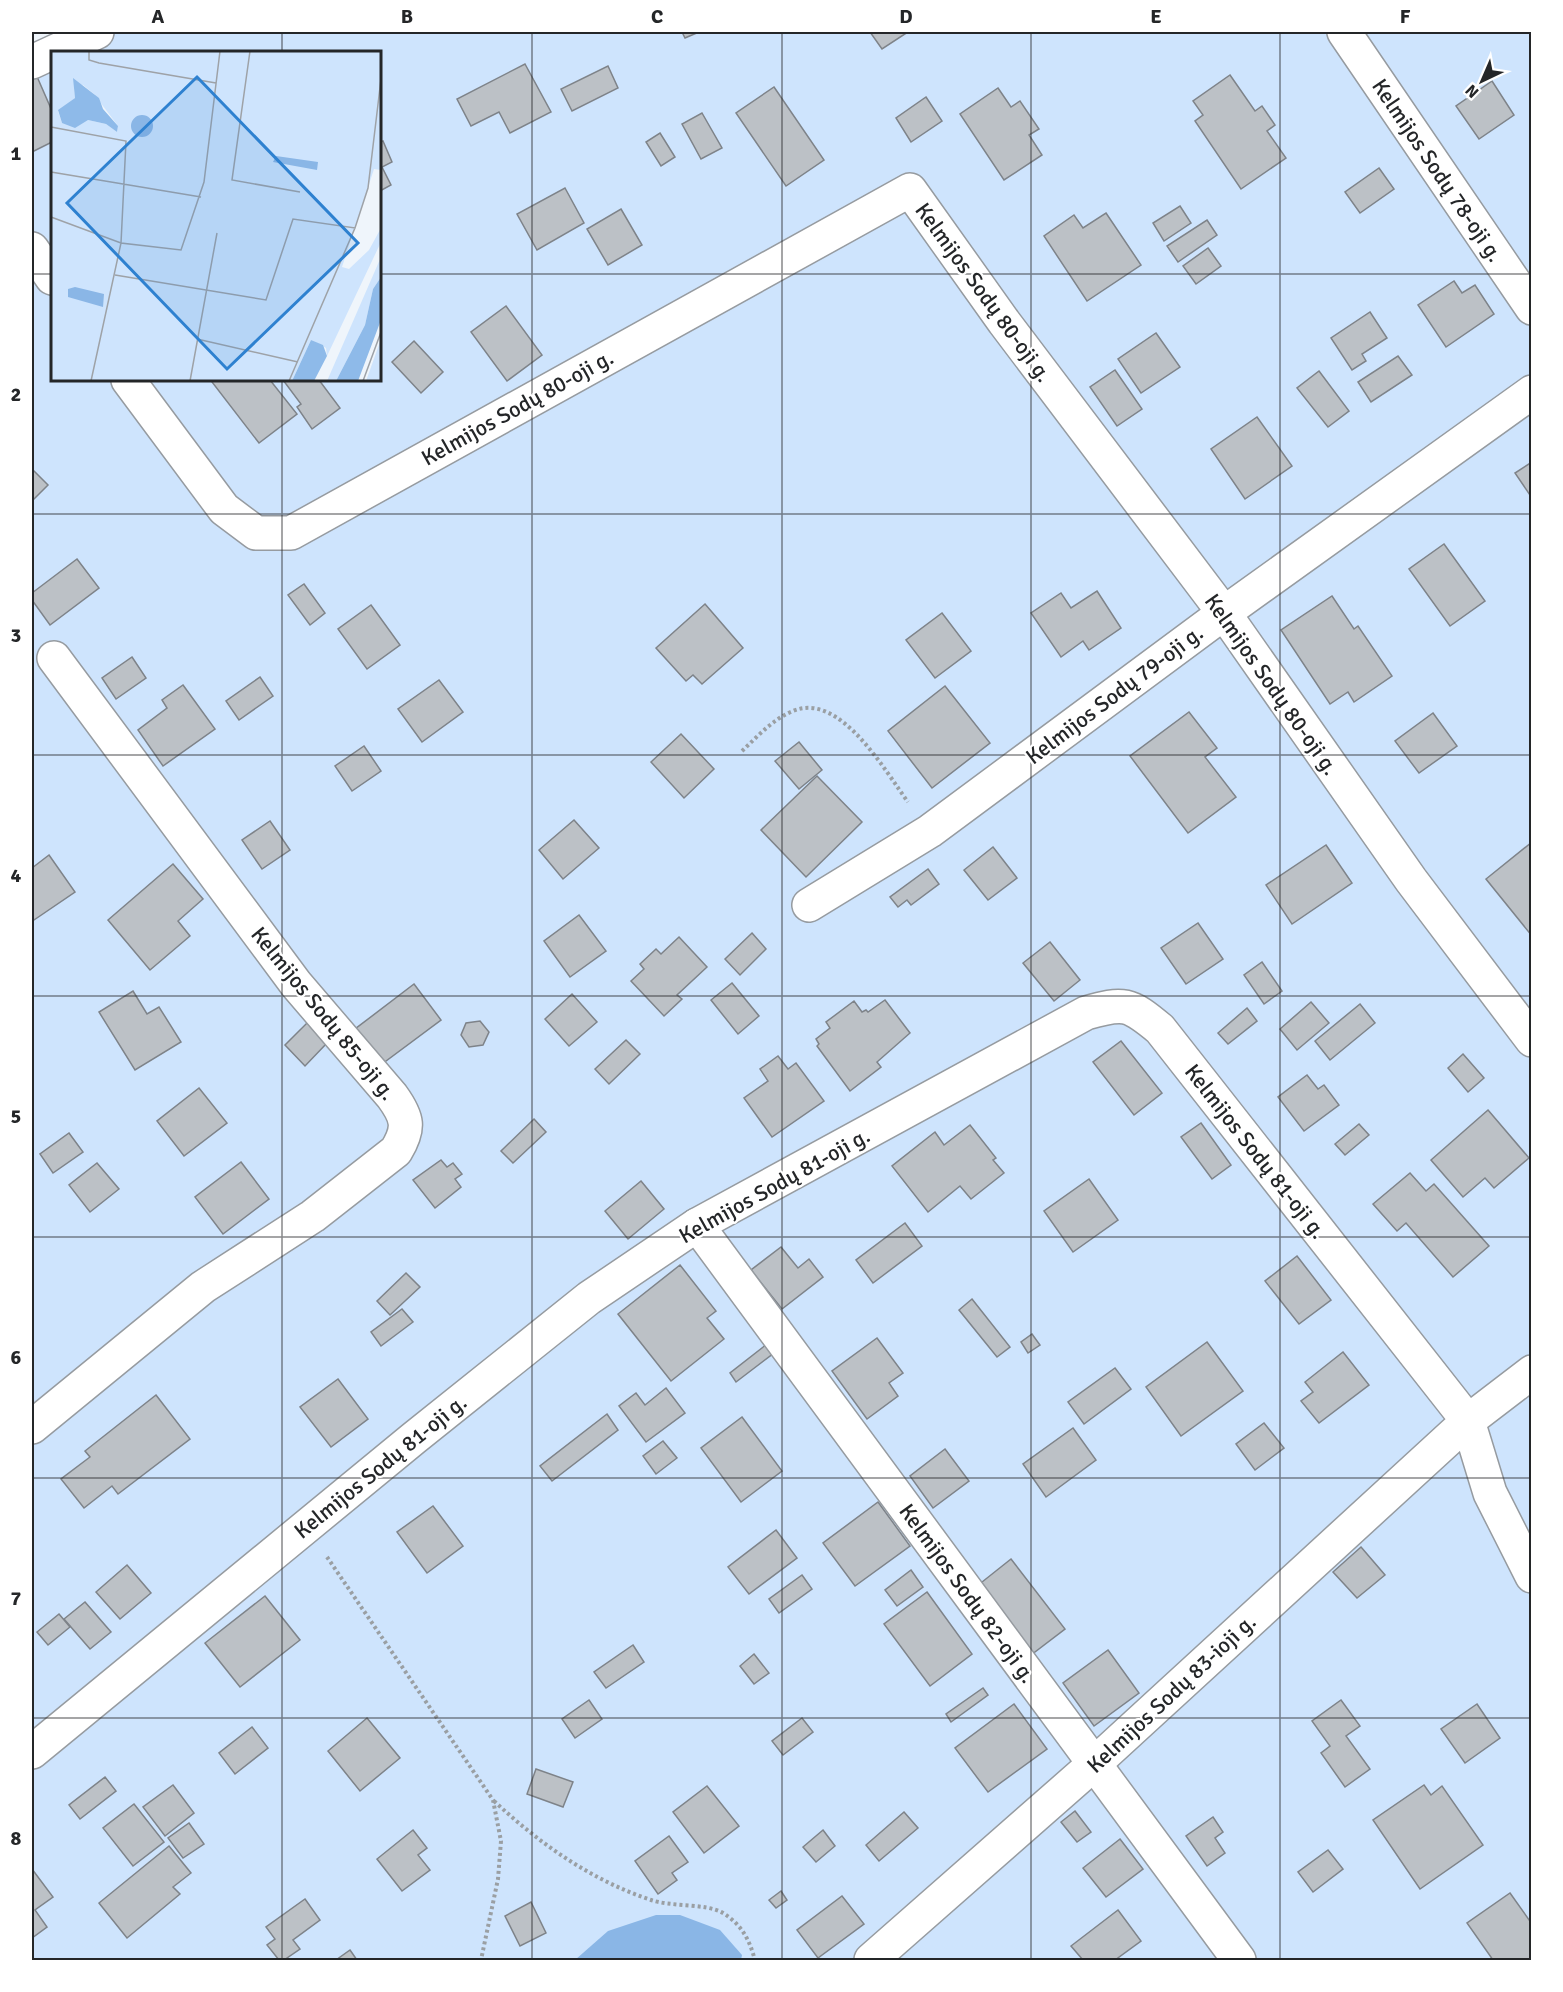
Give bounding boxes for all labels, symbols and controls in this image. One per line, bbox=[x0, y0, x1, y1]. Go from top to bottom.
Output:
text: A bbox=[152, 4, 165, 29]
text: B bbox=[401, 4, 413, 29]
text: C bbox=[651, 4, 663, 29]
text: D bbox=[899, 4, 913, 29]
text: E bbox=[1150, 4, 1162, 29]
text: F bbox=[1400, 4, 1411, 29]
inset map bbox=[51, 51, 381, 381]
north arrow bbox=[1452, 51, 1512, 111]
street label: Kelmijos Sodų 78-oji g. bbox=[1366, 74, 1509, 267]
text: N bbox=[1461, 80, 1483, 102]
text: 1 bbox=[11, 141, 22, 166]
street label: Kelmijos Sodų 80-oji g. bbox=[909, 197, 1058, 387]
street label: Kelmijos Sodų 80-oji g. bbox=[417, 343, 618, 471]
text: 2 bbox=[11, 382, 21, 407]
street label: Kelmijos Sodų 80-oji g. bbox=[1199, 588, 1344, 780]
street label: Kelmijos Sodų 79-oji g. bbox=[1020, 619, 1208, 770]
text: 3 bbox=[11, 623, 21, 648]
text: 4 bbox=[11, 863, 22, 888]
street label: Kelmijos Sodų 85-oji g. bbox=[245, 921, 402, 1105]
street label: Kelmijos Sodų 81-oji g. bbox=[1179, 1059, 1332, 1244]
text: 5 bbox=[11, 1104, 21, 1129]
street label: Kelmijos Sodų 81-oji g. bbox=[674, 1122, 874, 1249]
text: 6 bbox=[11, 1345, 22, 1370]
street label: Kelmijos Sodų 81-oji g. bbox=[289, 1388, 472, 1544]
street label: Kelmijos Sodų 82-oji g. bbox=[893, 1498, 1042, 1688]
text: 7 bbox=[11, 1586, 22, 1611]
street label: Kelmijos Sodų 83-ioji g. bbox=[1081, 1608, 1261, 1779]
text: 8 bbox=[11, 1826, 22, 1851]

